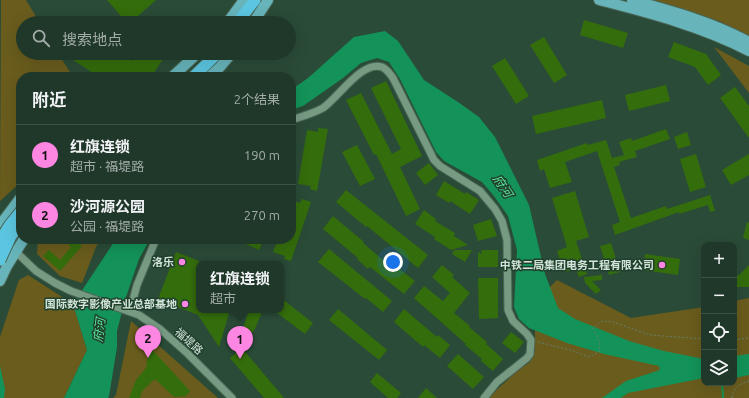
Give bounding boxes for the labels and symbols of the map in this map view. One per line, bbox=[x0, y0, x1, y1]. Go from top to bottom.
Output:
water label: 府河 bbox=[491, 172, 516, 201]
your location bbox=[383, 252, 403, 272]
place label: 洛乐 bbox=[152, 256, 174, 268]
marker: 洛乐 bbox=[177, 257, 187, 267]
place label: 中铁二局集团电务工程有限公司 bbox=[500, 259, 654, 271]
marker: 中铁二局集团电务工程有限公司 bbox=[657, 260, 667, 270]
place label: 国际数字影像产业总部基地 bbox=[45, 298, 177, 310]
marker: 国际数字影像产业总部基地 bbox=[180, 299, 190, 309]
water label: 府河 bbox=[91, 315, 107, 343]
pin: 2 bbox=[135, 325, 161, 358]
street label: 福堤路 bbox=[173, 326, 205, 356]
pin: 1 bbox=[227, 326, 253, 359]

